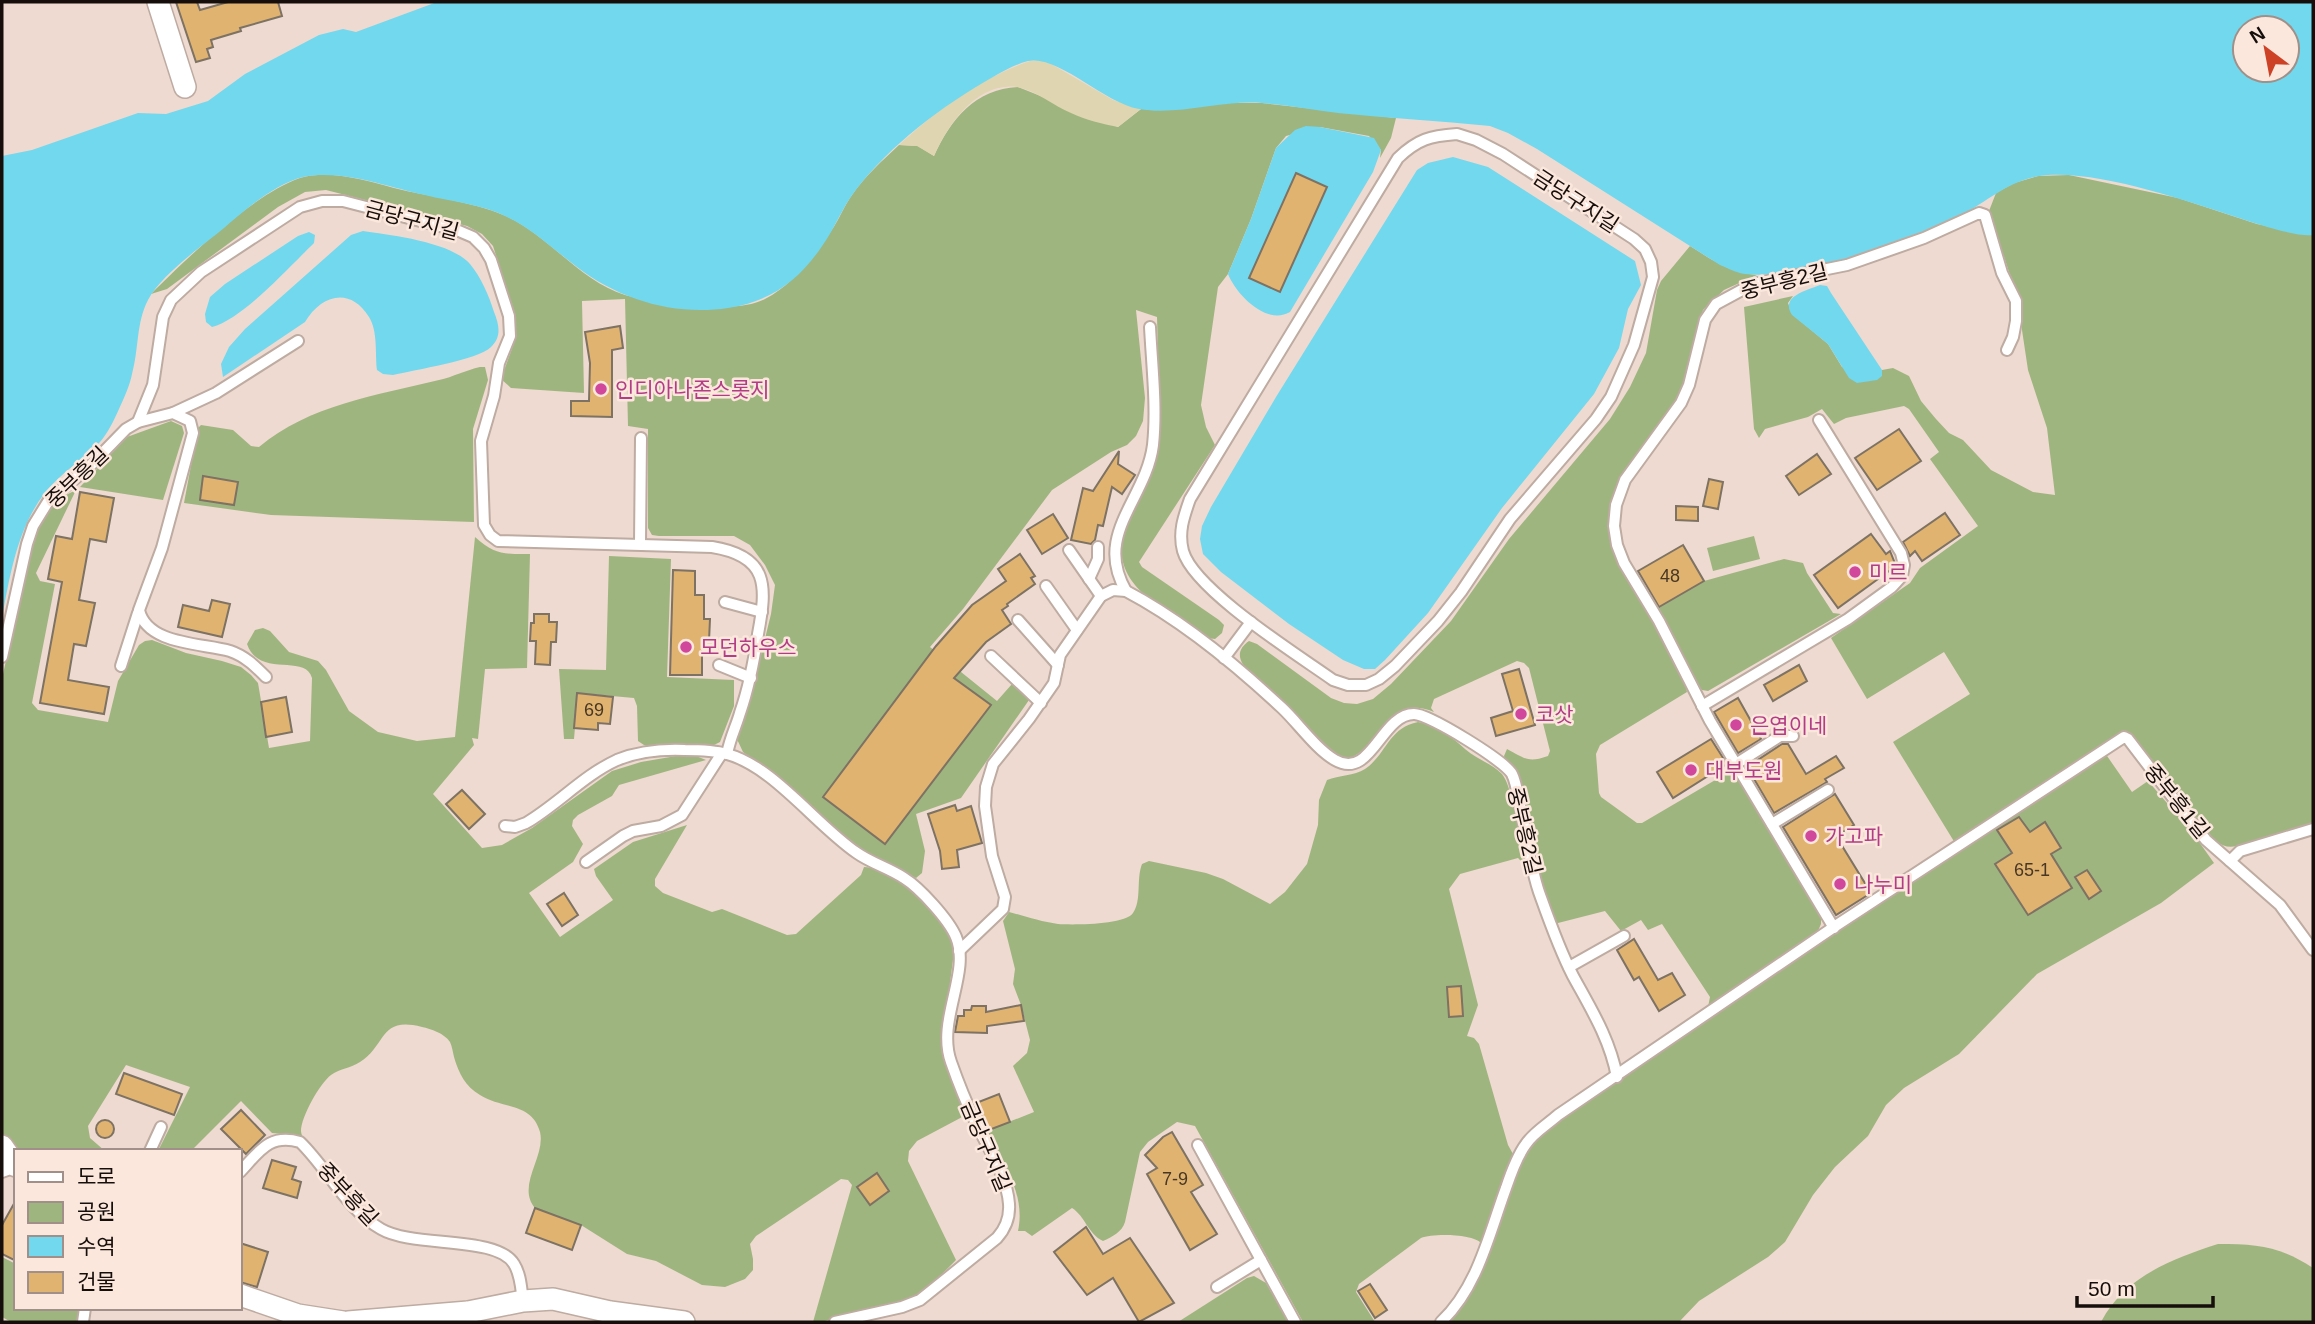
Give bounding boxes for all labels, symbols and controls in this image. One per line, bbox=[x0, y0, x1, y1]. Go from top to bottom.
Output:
north arrow bbox=[2231, 14, 2301, 84]
text: N bbox=[2246, 22, 2269, 48]
street label: 금당구지길 bbox=[1529, 165, 1623, 237]
street label: 금당구지길 bbox=[362, 196, 462, 244]
street label: 중부흥2길 bbox=[1738, 259, 1830, 303]
place label: 인디아나존스롯지 bbox=[615, 378, 770, 401]
marker: 인디아나존스롯지 bbox=[593, 381, 609, 397]
street label: 중부흥길 bbox=[41, 442, 113, 512]
place label: 미르 bbox=[1869, 561, 1908, 584]
marker: 미르 bbox=[1847, 564, 1863, 580]
house number: 48 bbox=[1660, 566, 1680, 586]
place label: 모던하우스 bbox=[700, 636, 797, 659]
marker: 모던하우스 bbox=[678, 639, 694, 655]
house number: 69 bbox=[584, 700, 604, 720]
place label: 코삿 bbox=[1535, 703, 1574, 726]
marker: 코삿 bbox=[1513, 706, 1529, 722]
place label: 은엽이네 bbox=[1750, 714, 1827, 737]
marker: 은엽이네 bbox=[1728, 717, 1744, 733]
place label: 대부도원 bbox=[1705, 759, 1782, 782]
street label: 중부흥1길 bbox=[2140, 759, 2214, 843]
marker: 대부도원 bbox=[1683, 762, 1699, 778]
street label: 중부흥2길 bbox=[1504, 785, 1546, 877]
place label: 가고파 bbox=[1825, 825, 1883, 848]
marker: 가고파 bbox=[1803, 828, 1819, 844]
house number: 65-1 bbox=[2014, 860, 2050, 880]
place label: 나누미 bbox=[1854, 873, 1912, 896]
marker: 나누미 bbox=[1832, 876, 1848, 892]
street label: 금당구지길 bbox=[957, 1097, 1015, 1195]
legend bbox=[14, 1149, 242, 1310]
street label: 중부흥길 bbox=[313, 1158, 383, 1230]
text: 도로 bbox=[77, 1165, 116, 1188]
house number: 7-9 bbox=[1162, 1169, 1188, 1189]
text: 공원 bbox=[77, 1200, 116, 1223]
text: 수역 bbox=[77, 1235, 116, 1258]
scale bar bbox=[2077, 1264, 2214, 1308]
text: 건물 bbox=[77, 1270, 116, 1293]
text: 50 m bbox=[2088, 1277, 2135, 1300]

